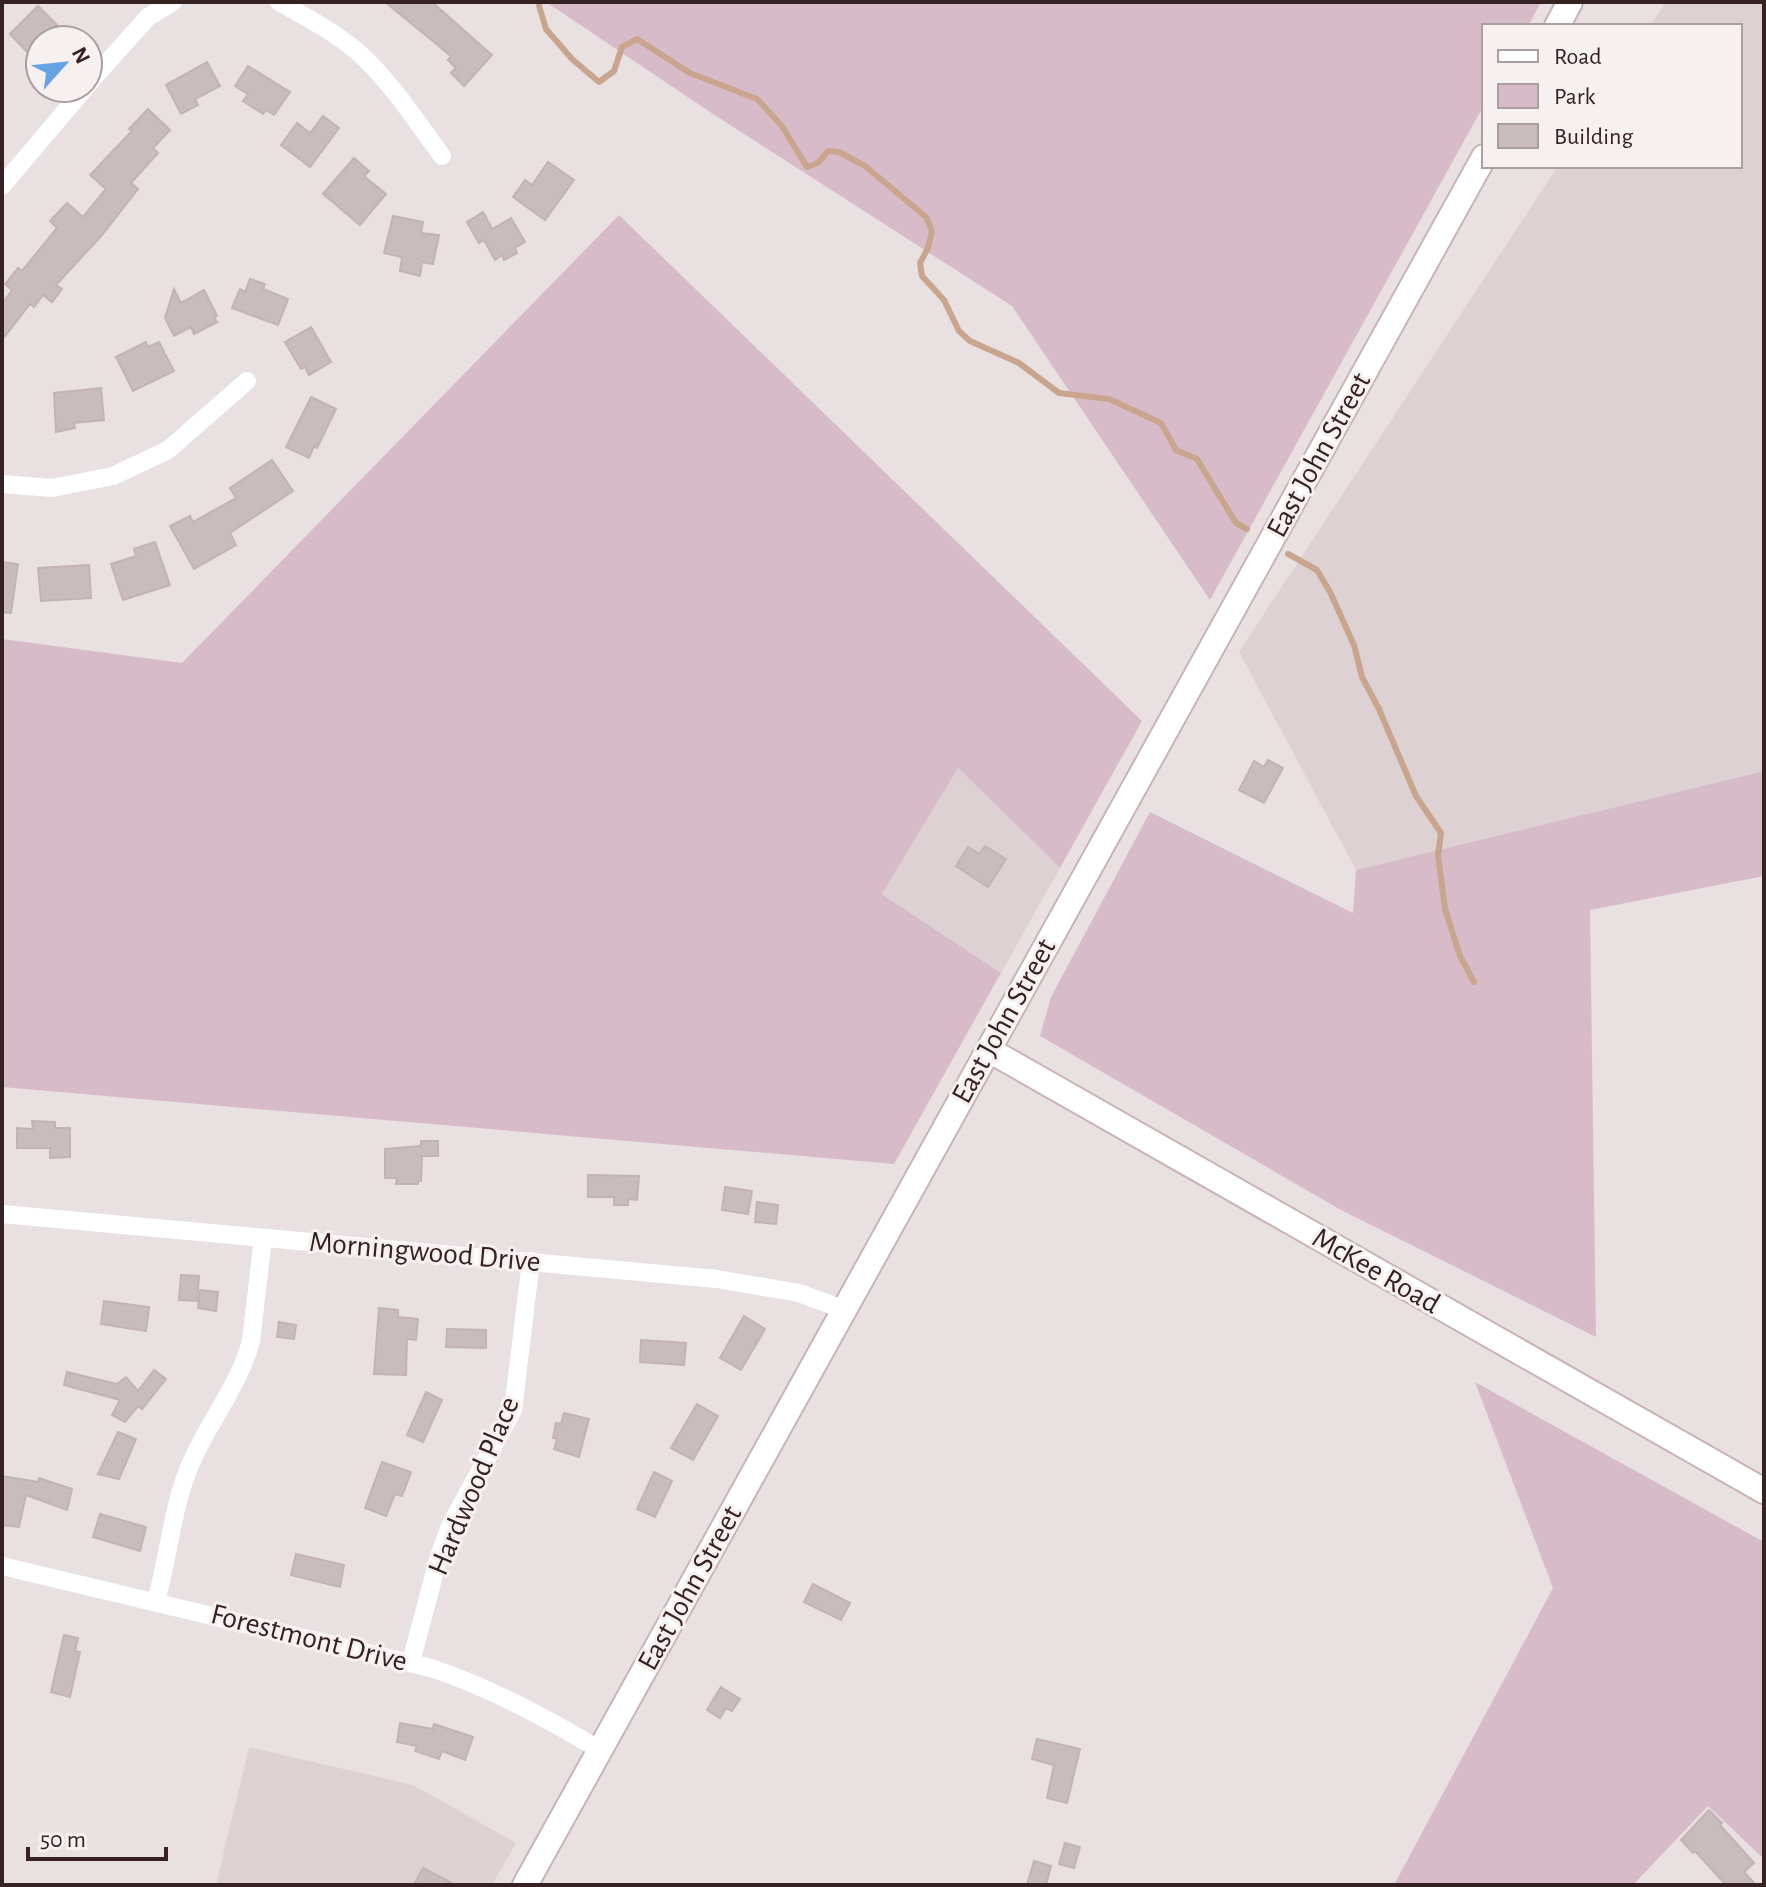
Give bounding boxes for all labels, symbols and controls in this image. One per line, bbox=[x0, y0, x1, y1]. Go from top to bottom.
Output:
north arrow bbox=[24, 24, 104, 104]
legend bbox=[1482, 24, 1742, 168]
text: N bbox=[68, 44, 94, 67]
text: Road bbox=[1554, 45, 1602, 69]
text: Park bbox=[1554, 85, 1595, 109]
text: Building bbox=[1554, 125, 1633, 149]
street label: East John Street bbox=[1261, 367, 1377, 542]
street label: East John Street bbox=[946, 933, 1062, 1108]
street label: McKee Road bbox=[1307, 1223, 1445, 1319]
street label: Morningwood Drive bbox=[308, 1227, 542, 1277]
street label: Hardwood Place bbox=[423, 1392, 525, 1580]
street label: East John Street bbox=[632, 1500, 748, 1675]
street label: Forestmont Drive bbox=[208, 1599, 410, 1677]
scale bar bbox=[28, 1811, 166, 1861]
text: 50 m bbox=[40, 1828, 86, 1852]

